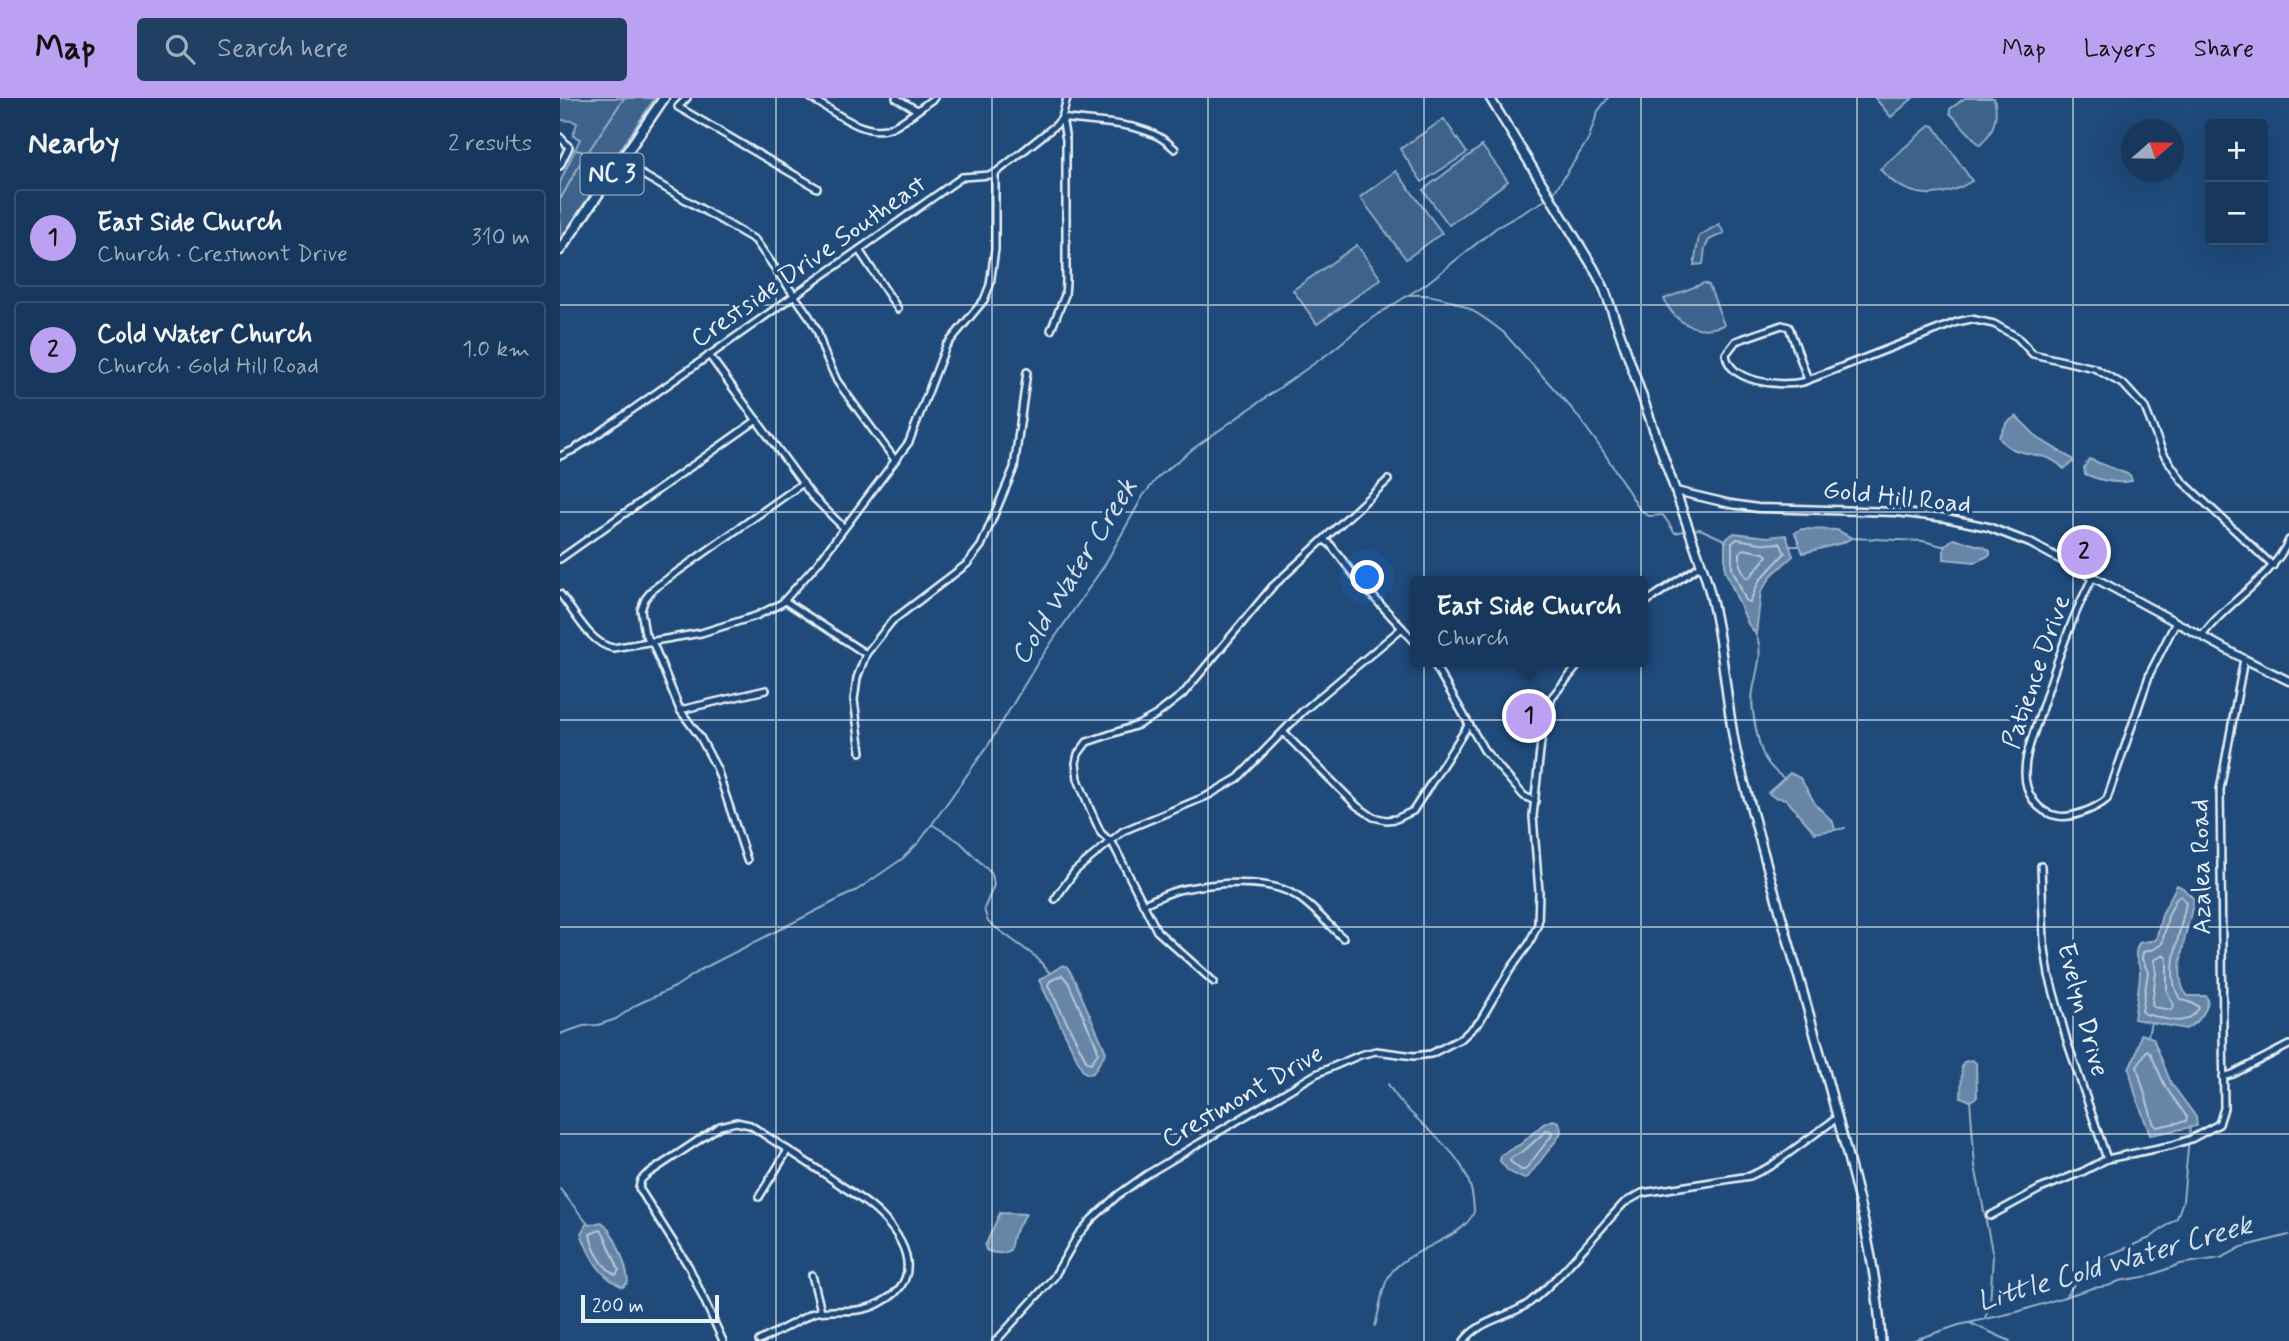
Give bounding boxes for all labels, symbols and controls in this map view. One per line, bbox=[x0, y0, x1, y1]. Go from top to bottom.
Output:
search box bbox=[137, 18, 627, 81]
text: Map bbox=[35, 27, 95, 71]
icon: search bbox=[161, 30, 199, 68]
text: Search here bbox=[217, 32, 348, 66]
text: Map bbox=[2002, 34, 2046, 65]
text: Layers bbox=[2084, 34, 2156, 65]
text: Share bbox=[2194, 34, 2254, 65]
north arrow bbox=[2121, 119, 2184, 182]
map controls bbox=[2205, 119, 2268, 245]
button: + bbox=[2205, 119, 2268, 182]
text: Nearby bbox=[28, 124, 119, 163]
text: 2 results bbox=[448, 129, 532, 159]
road number: NC 3 bbox=[580, 154, 644, 194]
street label: Crestside Drive Southeast bbox=[685, 168, 933, 356]
button: − bbox=[2205, 182, 2268, 245]
text: East Side Church bbox=[97, 206, 282, 240]
text: 1 bbox=[48, 223, 58, 253]
text: 310 m bbox=[471, 223, 530, 253]
text: Church · Crestmont Drive bbox=[97, 240, 348, 270]
text: Cold Water Church bbox=[97, 318, 312, 352]
text: 2 bbox=[47, 335, 59, 365]
text: 1.0 km bbox=[462, 335, 530, 365]
text: Church · Gold Hill Road bbox=[97, 352, 319, 382]
water label: Cold Water Creek bbox=[1003, 472, 1147, 672]
street label: Gold Hill Road bbox=[1821, 473, 1973, 523]
pin: 2 bbox=[2061, 526, 2107, 578]
your location bbox=[1350, 560, 1384, 594]
popup bbox=[1410, 576, 1648, 667]
text: East Side Church bbox=[1436, 590, 1622, 624]
street label: Patience Drive bbox=[1995, 590, 2079, 754]
text: Church bbox=[1436, 624, 1509, 654]
pin: 1 bbox=[1506, 690, 1552, 742]
street label: Azalea Road bbox=[2184, 799, 2220, 935]
street label: Evelyn Drive bbox=[2048, 940, 2116, 1080]
street label: Crestmont Drive bbox=[1156, 1037, 1330, 1157]
water label: Little Cold Water Creek bbox=[1973, 1207, 2259, 1321]
scale bar bbox=[581, 1292, 719, 1324]
text: 200 m bbox=[592, 1294, 644, 1319]

